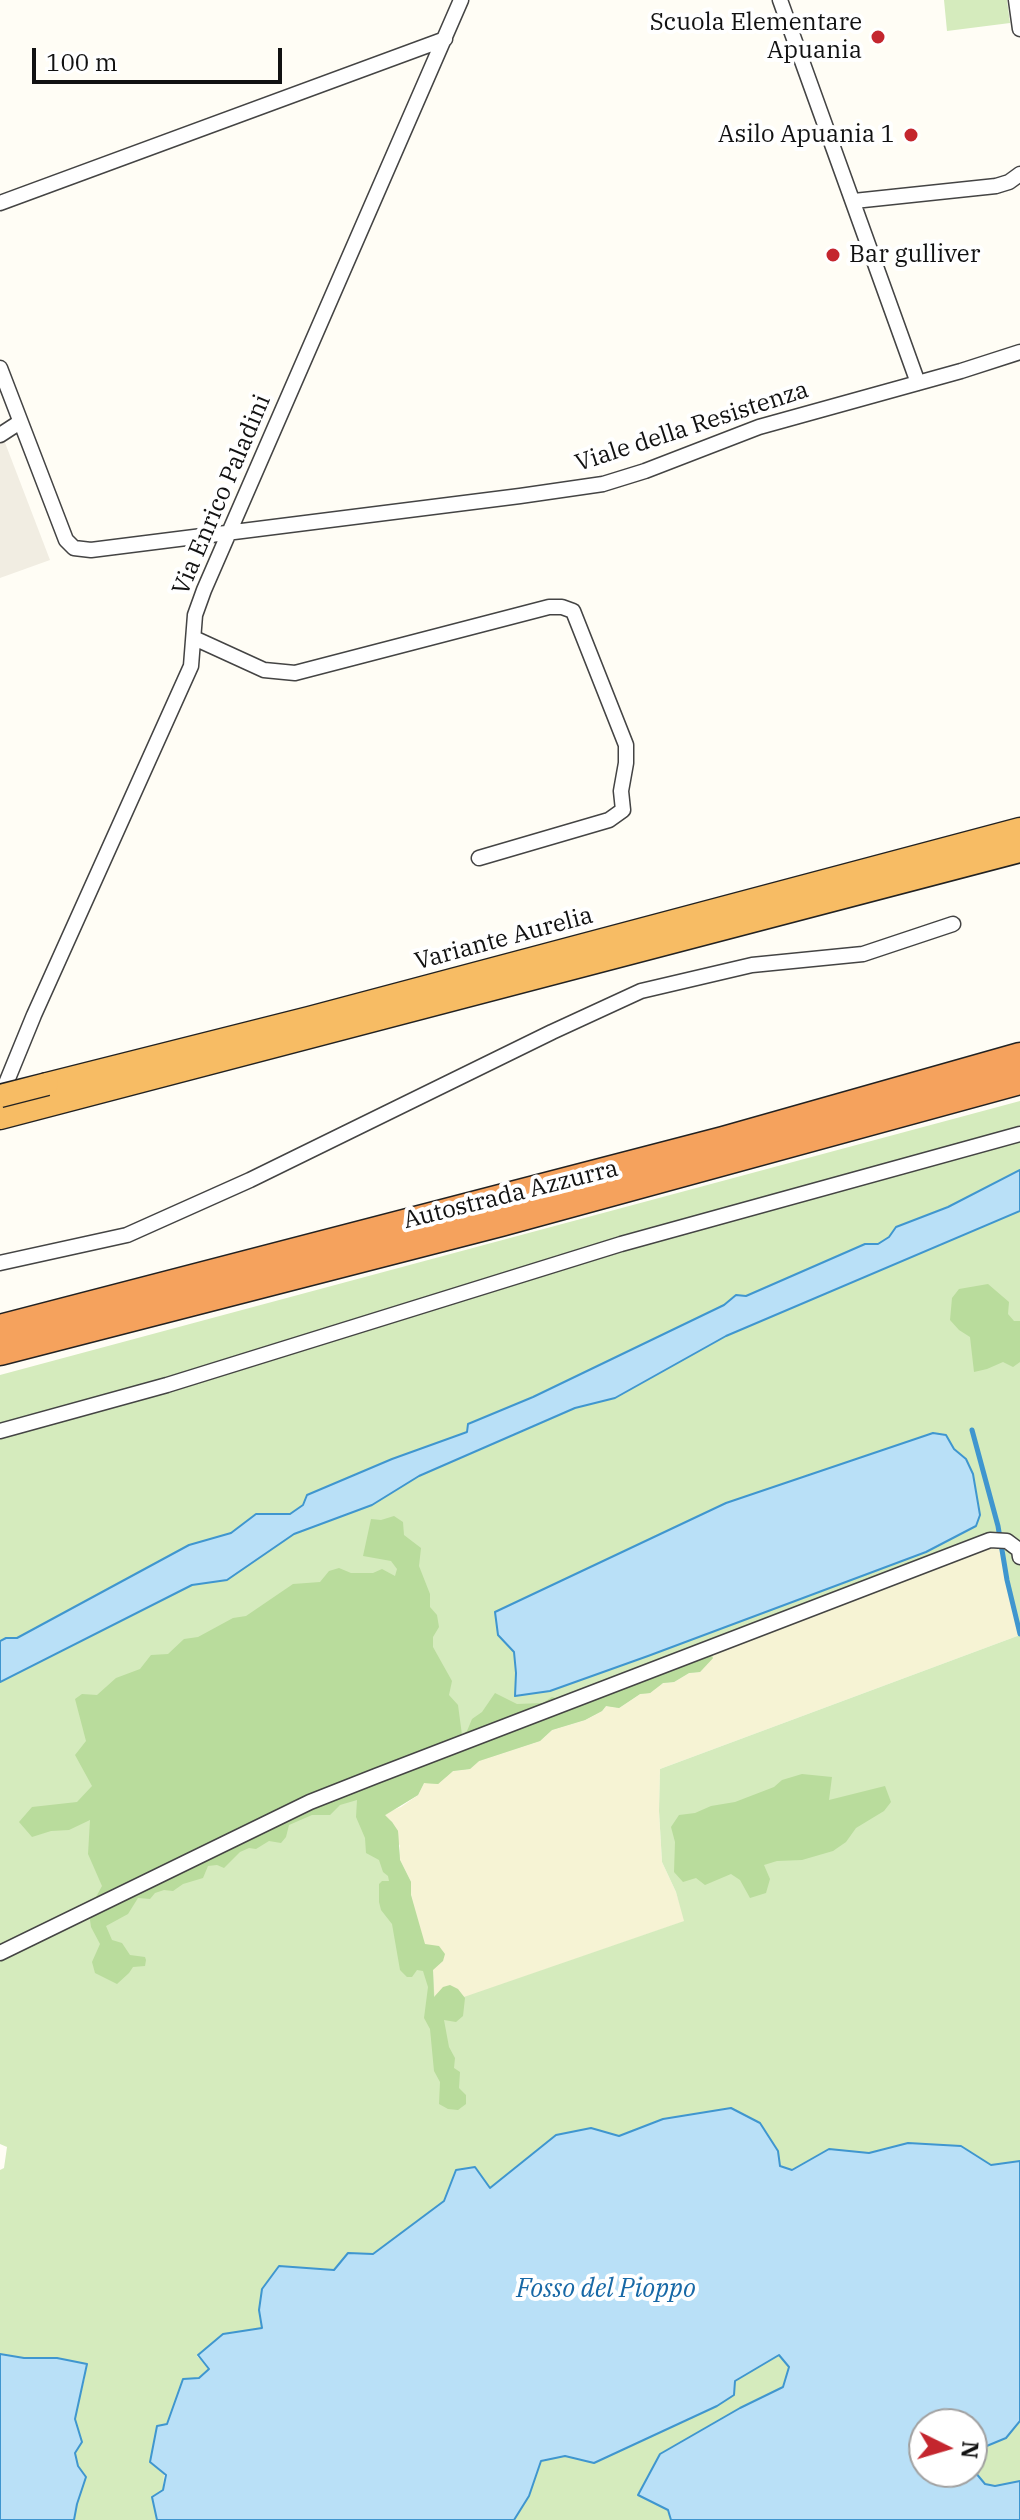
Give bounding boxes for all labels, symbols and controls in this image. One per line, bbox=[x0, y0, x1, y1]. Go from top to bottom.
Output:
place label: Scuola Elementare Apuania bbox=[650, 9, 862, 65]
marker: Scuola Elementare Apuania bbox=[869, 28, 887, 46]
scale bar bbox=[36, 32, 286, 82]
text: 100 m bbox=[46, 46, 118, 78]
place label: Asilo Apuania 1 bbox=[718, 121, 895, 149]
marker: Asilo Apuania 1 bbox=[902, 126, 920, 144]
place label: Bar gulliver bbox=[849, 241, 980, 269]
marker: Bar gulliver bbox=[824, 246, 842, 264]
street label: Viale della Resistenza bbox=[572, 376, 812, 478]
street label: Via Enrico Paladini bbox=[167, 390, 277, 600]
street label: Variante Aurelia bbox=[412, 901, 596, 977]
street label: Autostrada Azzurra bbox=[401, 1154, 621, 1236]
water label: Fosso del Pioppo bbox=[516, 2273, 696, 2305]
north arrow bbox=[908, 2408, 988, 2488]
text: N bbox=[955, 2440, 986, 2460]

